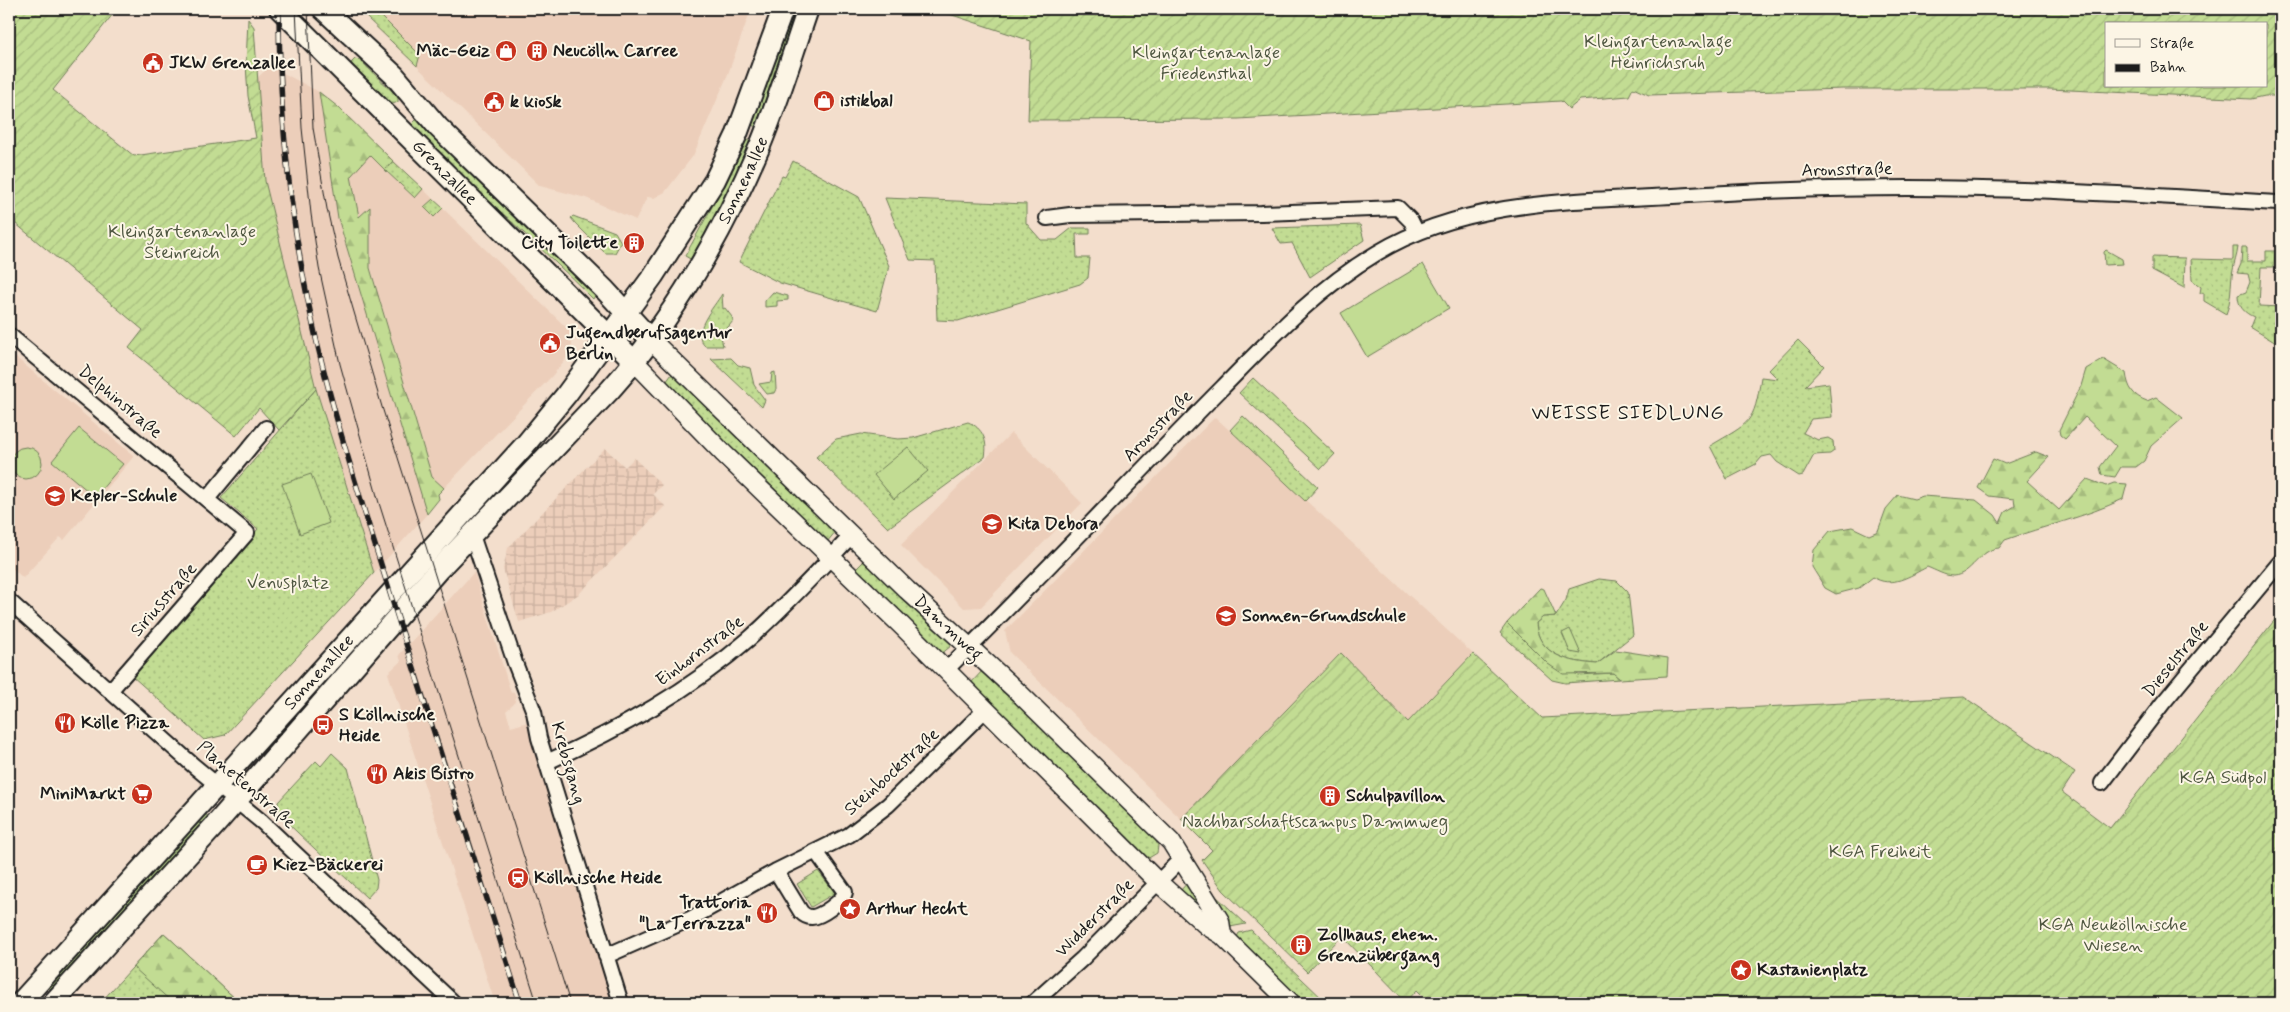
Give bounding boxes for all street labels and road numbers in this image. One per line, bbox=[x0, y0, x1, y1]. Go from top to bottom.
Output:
street label: Sonnenallee bbox=[713, 133, 774, 228]
street label: Grenzallee bbox=[406, 134, 483, 211]
street label: Aronsstraße bbox=[1801, 157, 1893, 183]
street label: Delphinstraße bbox=[73, 360, 167, 444]
street label: Aronsstraße bbox=[1118, 385, 1198, 467]
street label: Siriusstraße bbox=[125, 558, 203, 642]
street label: Dammweg bbox=[907, 590, 988, 668]
street label: Einhornstraße bbox=[651, 610, 749, 692]
street label: Dieselstraße bbox=[2137, 615, 2215, 703]
street label: Sonnenallee bbox=[279, 629, 360, 715]
street label: Krebsgang bbox=[543, 719, 591, 807]
street label: Steinbockstraße bbox=[839, 723, 945, 821]
street label: Planetenstraße bbox=[192, 735, 301, 835]
street label: Widderstraße bbox=[1050, 873, 1140, 963]

